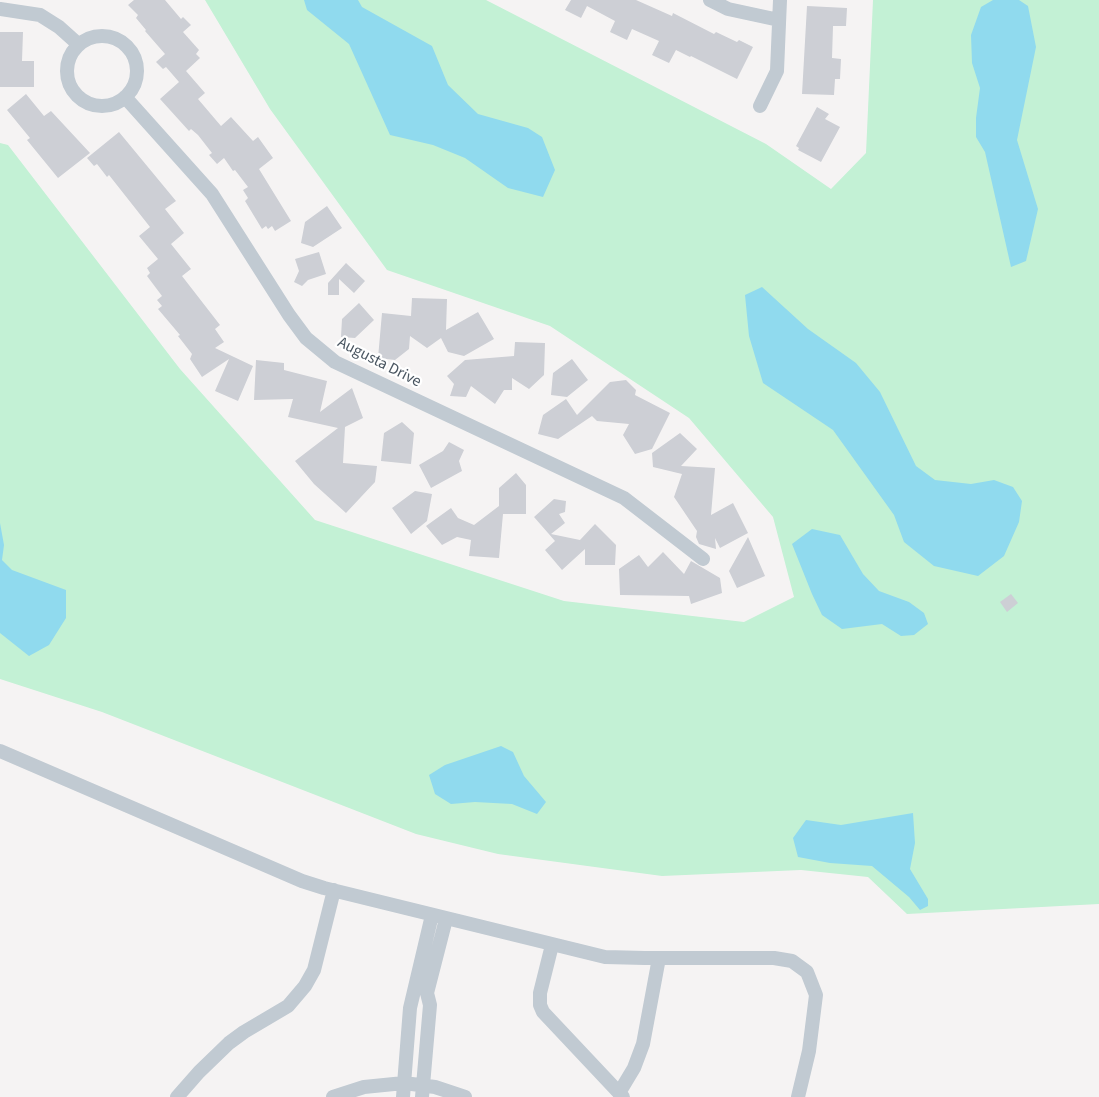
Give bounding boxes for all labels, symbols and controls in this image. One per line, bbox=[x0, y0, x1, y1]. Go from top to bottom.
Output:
street label: Augusta Drive bbox=[334, 334, 424, 392]

